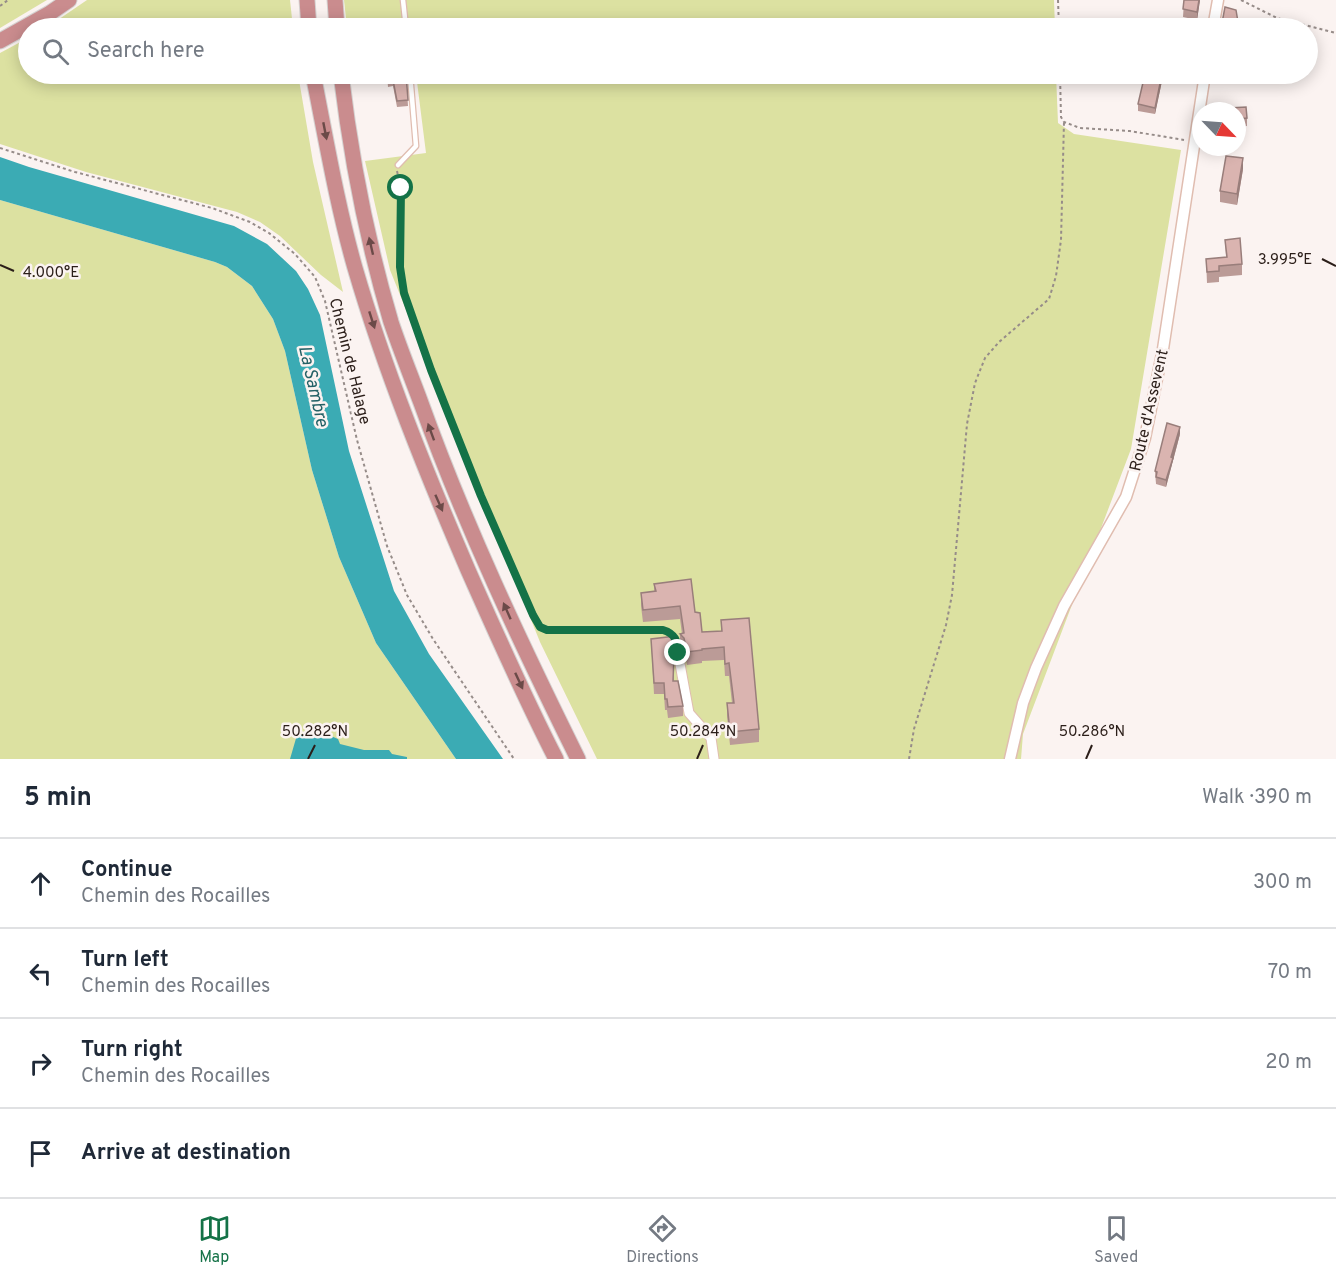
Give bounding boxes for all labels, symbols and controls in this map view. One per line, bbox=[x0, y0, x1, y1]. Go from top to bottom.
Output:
search box bbox=[18, 18, 1318, 84]
icon: search bbox=[39, 35, 72, 68]
text: Search here bbox=[87, 38, 205, 65]
north arrow bbox=[1192, 102, 1246, 156]
one-way arrow bbox=[321, 122, 330, 141]
route start bbox=[387, 174, 413, 200]
one-way arrow bbox=[366, 237, 376, 256]
text: 3.995°E bbox=[1258, 251, 1312, 270]
text: 4.000°E bbox=[23, 264, 79, 283]
street label: Chemin de Halage bbox=[324, 296, 374, 427]
one-way arrow bbox=[368, 311, 377, 329]
water label: La Sambre bbox=[292, 343, 333, 430]
street label: Route d'Assevent bbox=[1126, 348, 1174, 473]
one-way arrow bbox=[426, 423, 436, 441]
one-way arrow bbox=[434, 494, 444, 512]
one-way arrow bbox=[502, 602, 512, 620]
route end bbox=[664, 639, 690, 665]
one-way arrow bbox=[514, 672, 523, 689]
text: 50.282°N bbox=[282, 723, 348, 742]
text: 50.284°N bbox=[670, 723, 736, 742]
text: 50.286°N bbox=[1059, 723, 1125, 742]
text: 5 min bbox=[24, 782, 92, 815]
text: Walk · 390 m bbox=[1202, 785, 1312, 811]
text: Continue bbox=[81, 857, 172, 884]
icon: ahead bbox=[24, 867, 57, 900]
text: 300 m bbox=[1253, 870, 1312, 896]
text: Chemin des Rocailles bbox=[81, 884, 270, 910]
text: Turn left bbox=[81, 947, 169, 974]
icon: left bbox=[24, 957, 57, 990]
text: 70 m bbox=[1268, 960, 1312, 986]
text: Chemin des Rocailles bbox=[81, 974, 270, 1000]
text: Turn right bbox=[81, 1037, 183, 1064]
icon: right bbox=[24, 1047, 57, 1080]
text: 20 m bbox=[1265, 1050, 1312, 1076]
text: Chemin des Rocailles bbox=[81, 1064, 270, 1090]
icon: arrive bbox=[24, 1137, 57, 1170]
text: Arrive at destination bbox=[81, 1140, 291, 1167]
tab: Map bbox=[198, 1212, 231, 1268]
tab: Directions bbox=[626, 1212, 699, 1268]
tab: Saved bbox=[1094, 1212, 1138, 1268]

